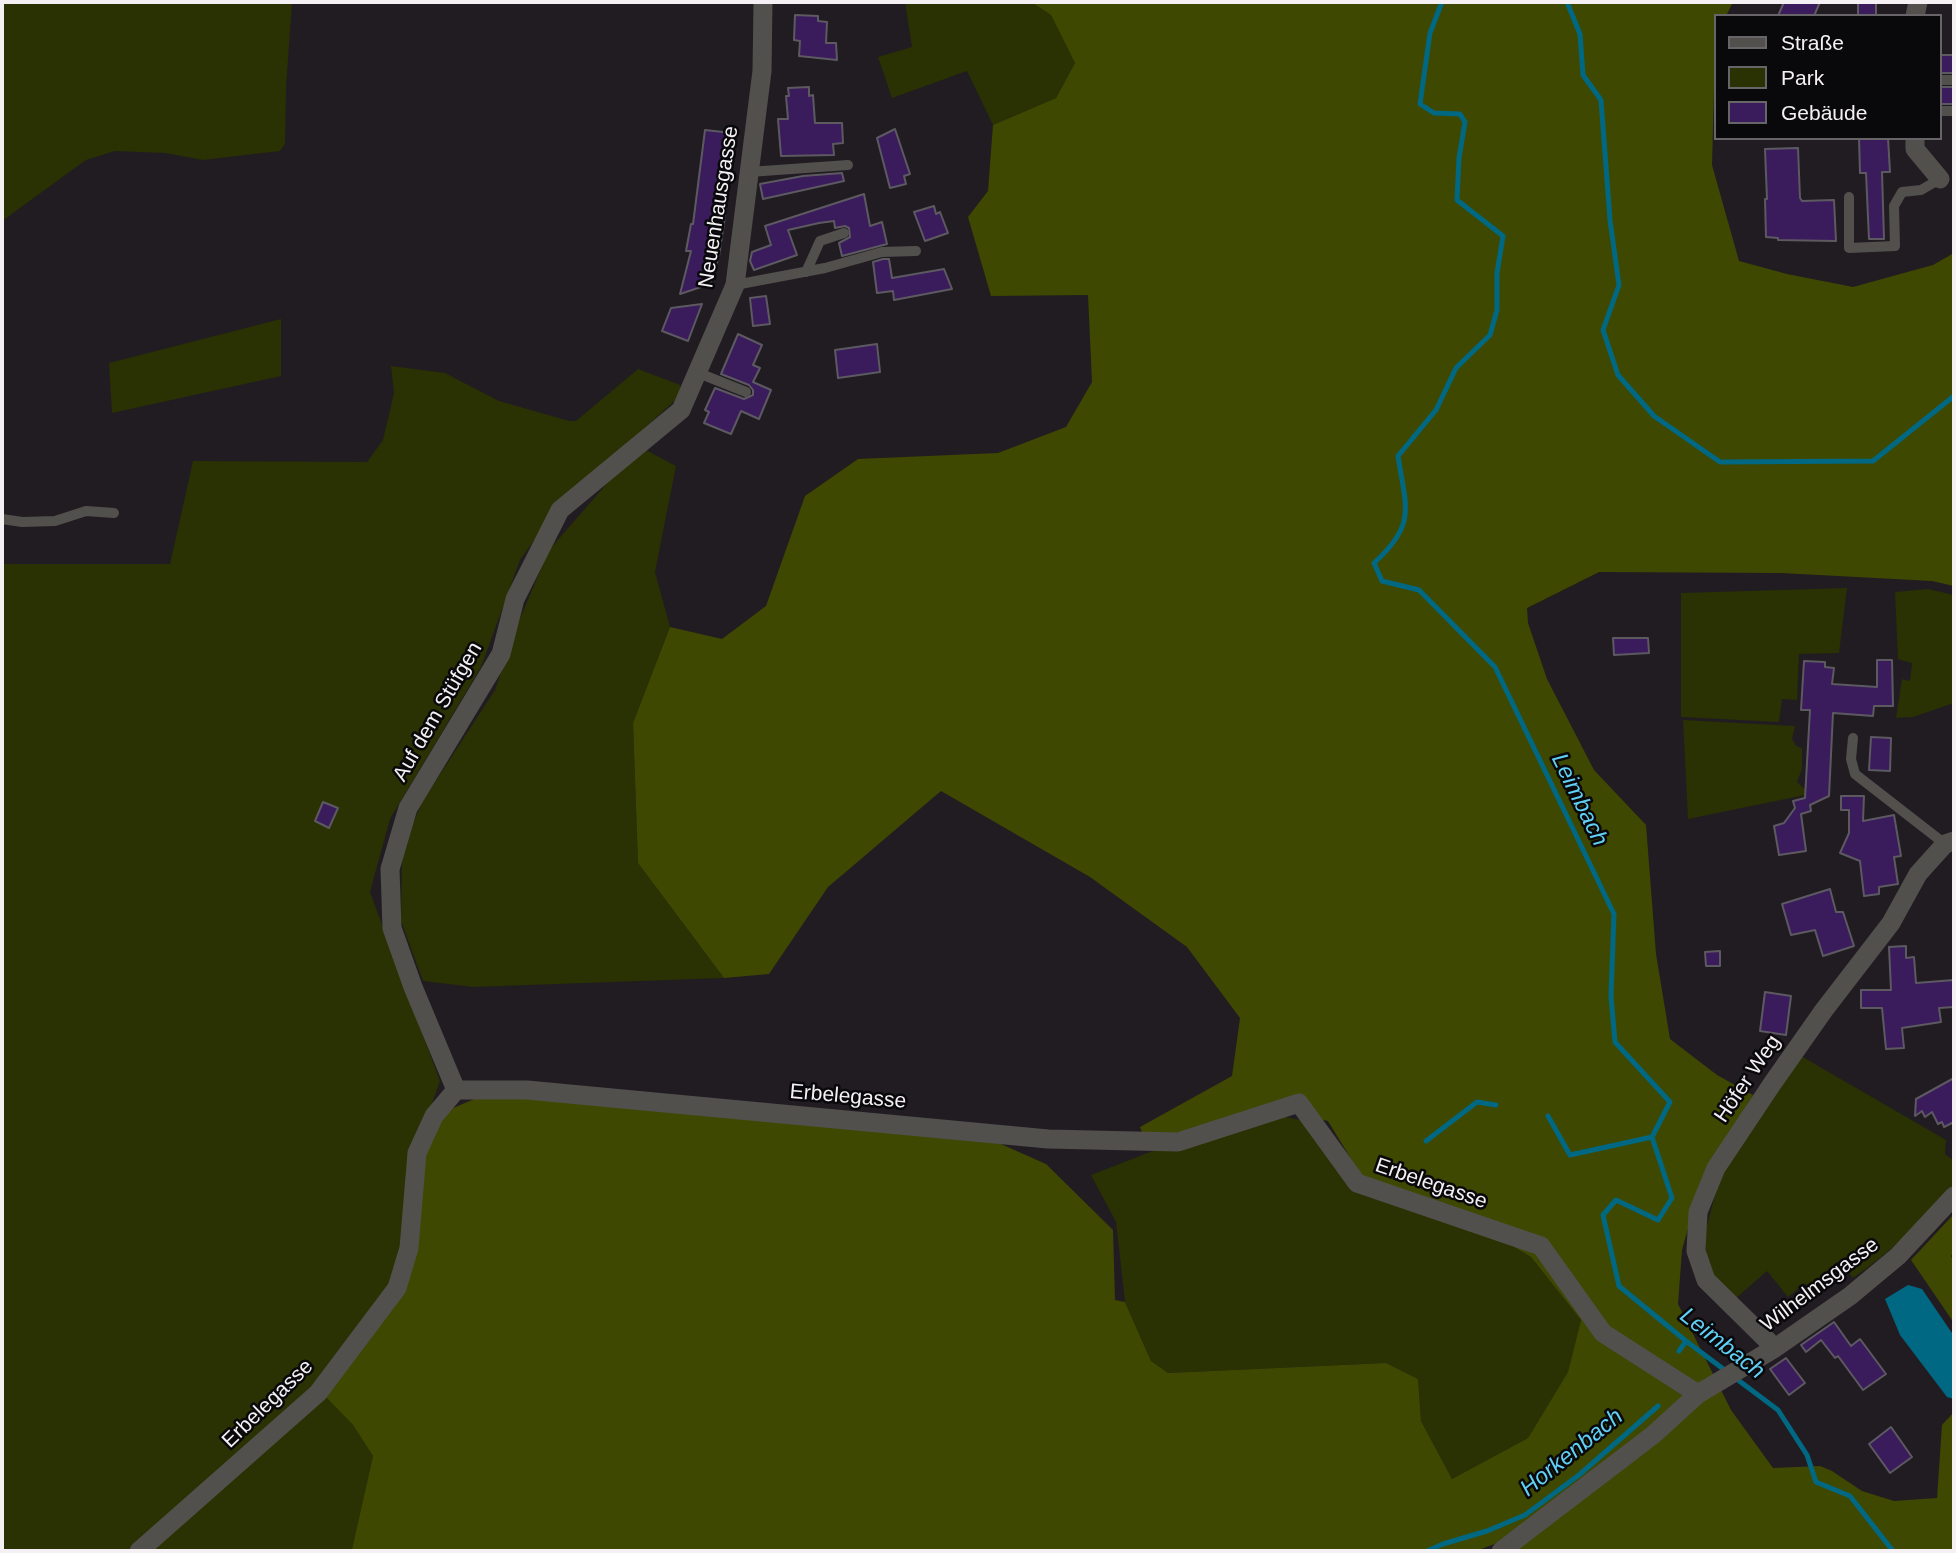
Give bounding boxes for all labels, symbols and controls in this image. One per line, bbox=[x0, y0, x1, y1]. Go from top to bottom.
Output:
legend bbox=[1714, 14, 1942, 140]
text: Straße bbox=[1781, 31, 1844, 54]
text: Park bbox=[1781, 66, 1824, 89]
text: Gebäude bbox=[1781, 101, 1867, 124]
street label: Neuenhausgasse bbox=[694, 124, 744, 290]
street label: Auf dem Stüfgen bbox=[388, 638, 488, 786]
water label: Leimbach bbox=[1545, 749, 1613, 851]
street label: Höfer Weg bbox=[1710, 1031, 1786, 1127]
street label: Erbelegasse bbox=[789, 1079, 907, 1115]
street label: Erbelegasse bbox=[1372, 1153, 1490, 1215]
street label: Wilhelmsgasse bbox=[1756, 1232, 1884, 1338]
water label: Leimbach bbox=[1674, 1302, 1770, 1386]
street label: Erbelegasse bbox=[217, 1354, 319, 1454]
water label: Horkenbach bbox=[1515, 1403, 1629, 1503]

